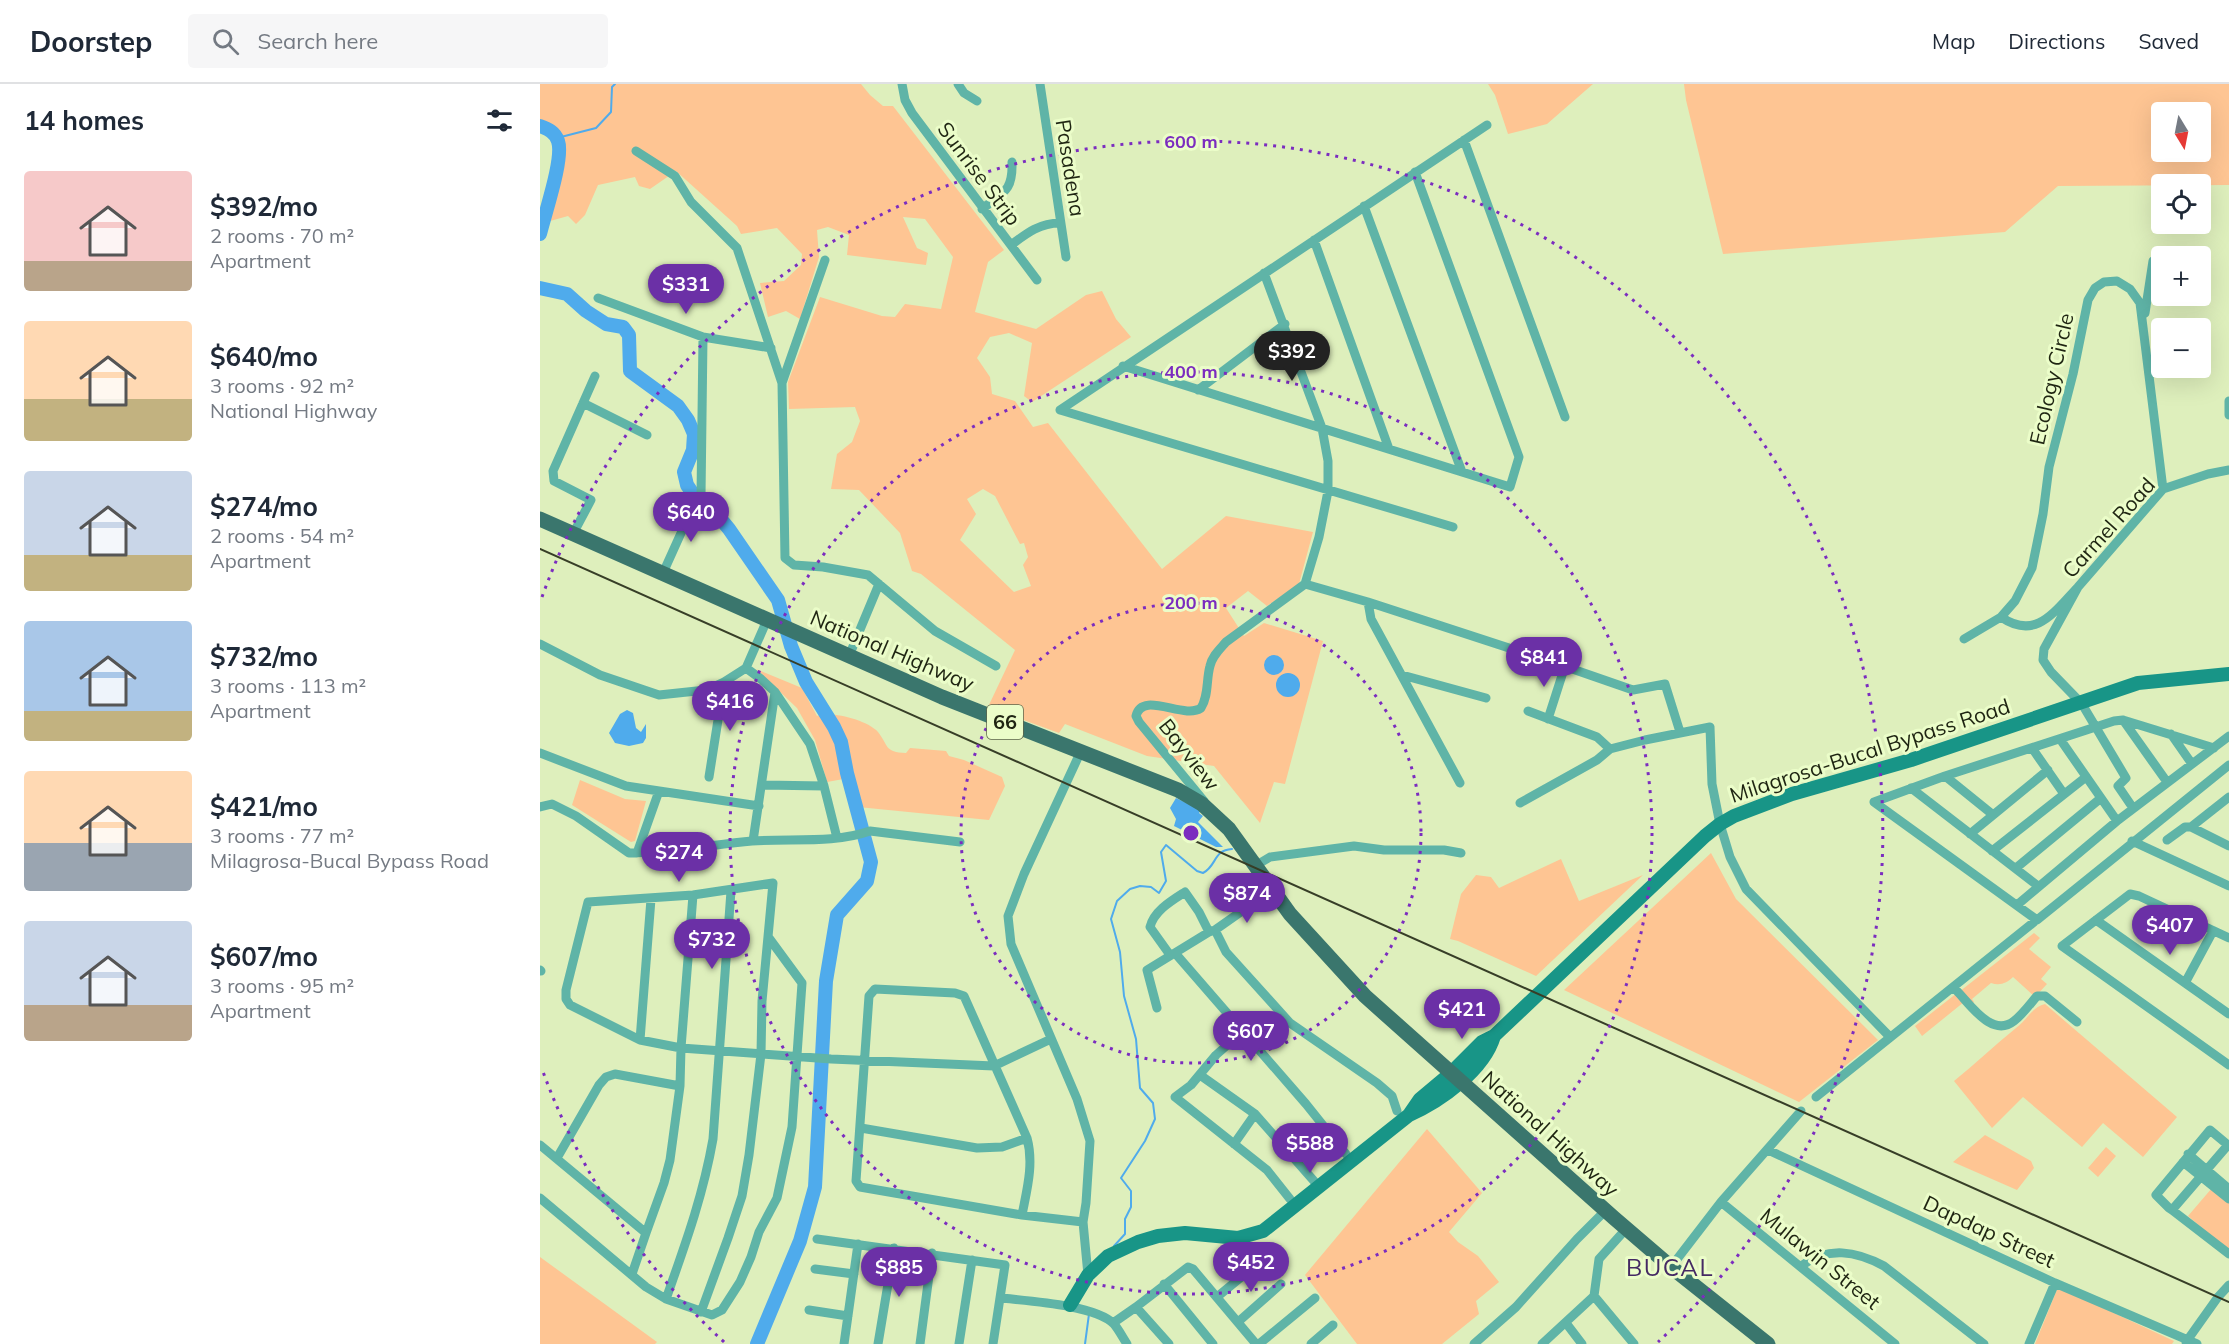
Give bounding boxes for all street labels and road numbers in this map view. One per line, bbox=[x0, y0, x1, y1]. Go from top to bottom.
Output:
street label: Sunrise Strip bbox=[932, 116, 1027, 230]
street label: Pasadena bbox=[1051, 118, 1091, 218]
street label: Ecology Circle bbox=[2023, 310, 2079, 447]
street label: Carmel Road bbox=[2056, 472, 2160, 583]
street label: National Highway bbox=[806, 604, 978, 696]
street label: Milagrosa-Bucal Bypass Road bbox=[1726, 692, 2013, 808]
road number: 66 bbox=[987, 705, 1023, 739]
street label: Bayview bbox=[1154, 713, 1226, 795]
street label: National Highway bbox=[1477, 1065, 1625, 1202]
street label: Dapdap Street bbox=[1919, 1189, 2059, 1273]
street label: Mulawin Street bbox=[1755, 1202, 1886, 1314]

